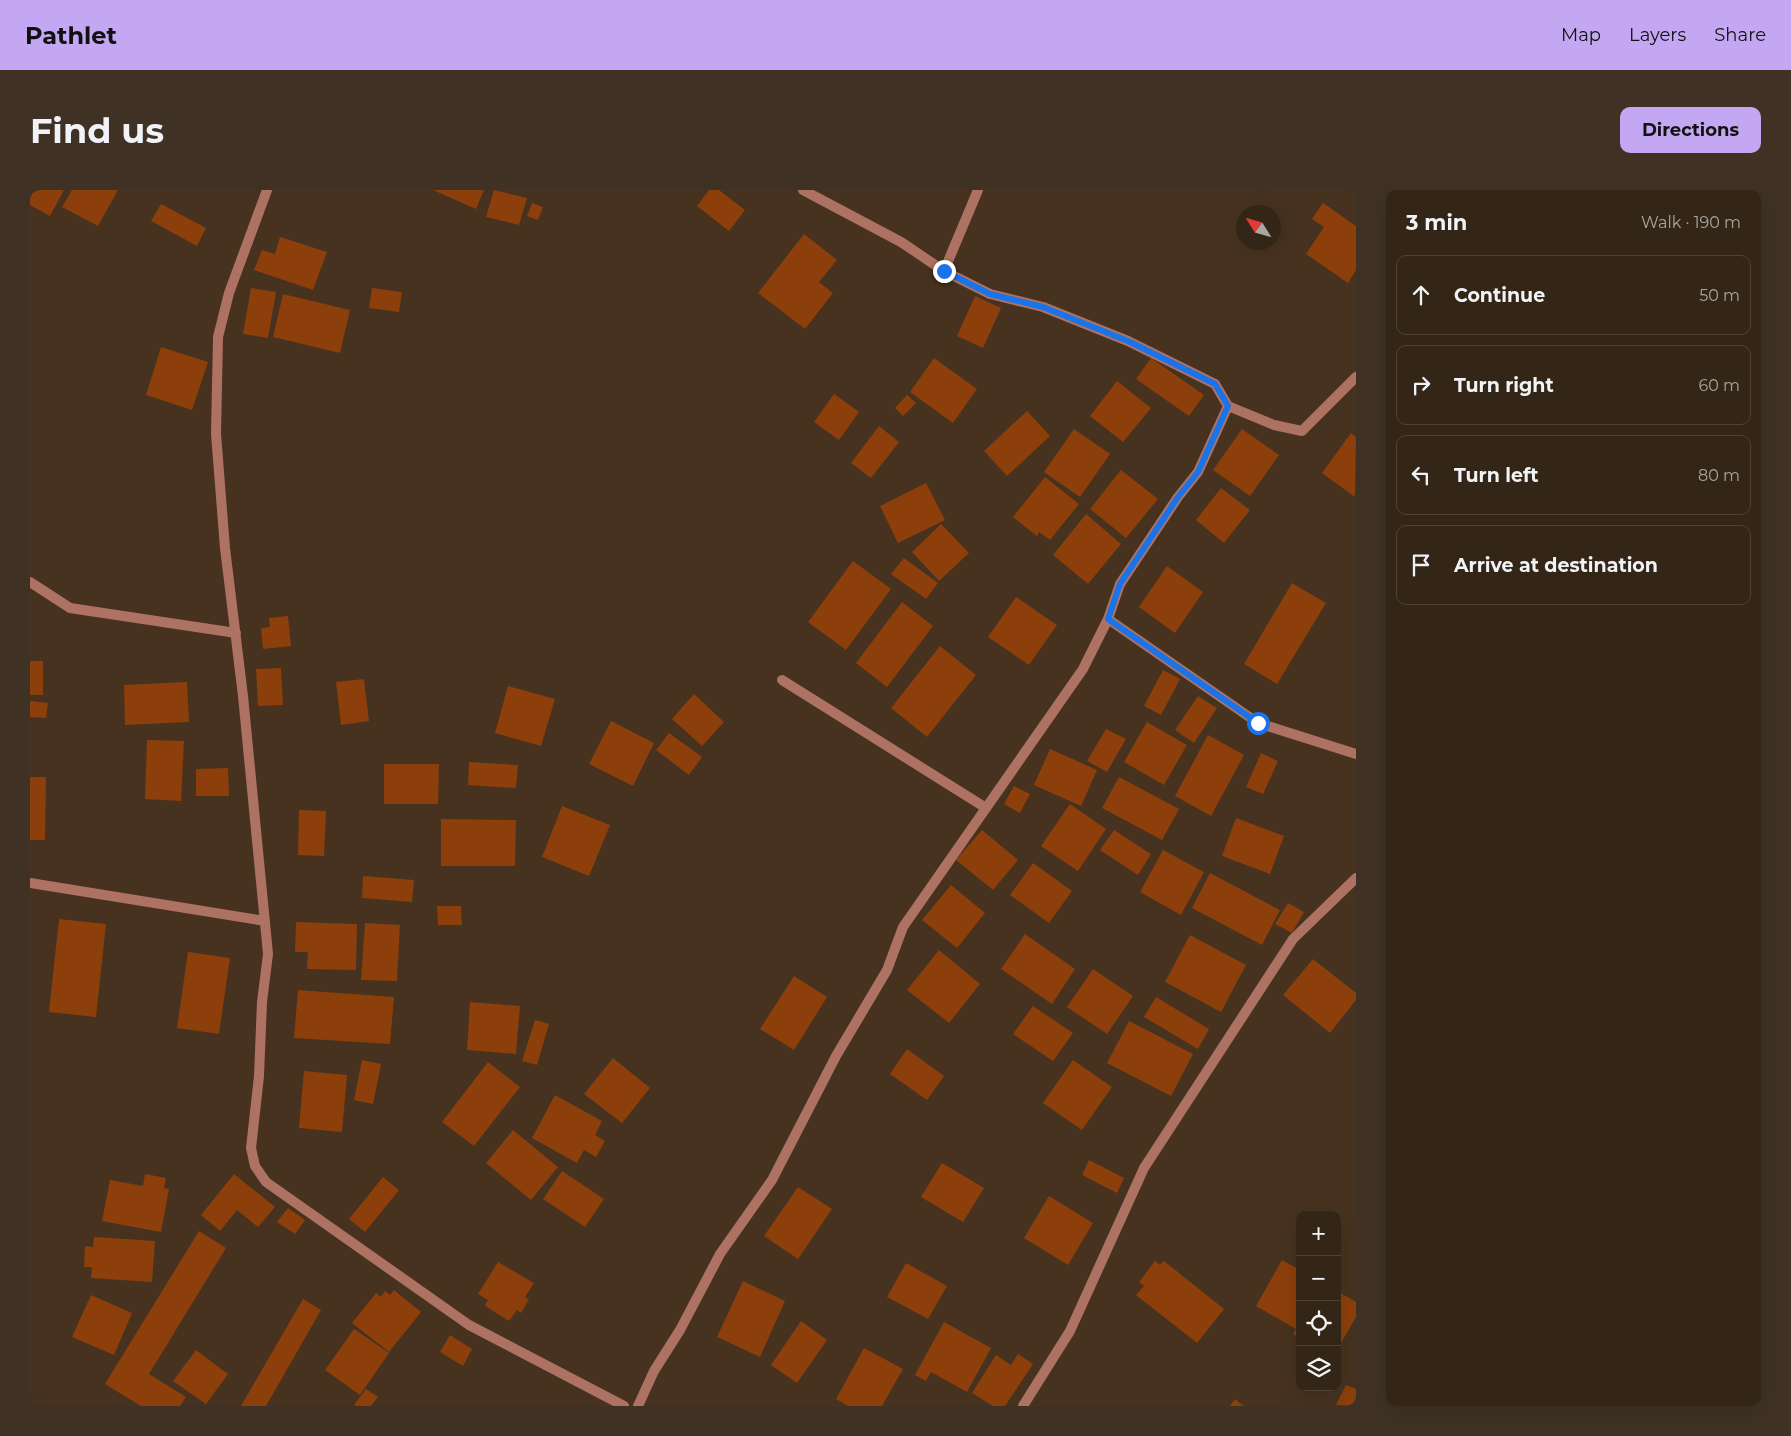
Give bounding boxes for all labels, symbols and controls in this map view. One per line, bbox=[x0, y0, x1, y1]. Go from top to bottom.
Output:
text: Pathlet bbox=[25, 21, 117, 50]
text: Map bbox=[1561, 24, 1601, 46]
text: Layers bbox=[1629, 24, 1686, 46]
text: Share bbox=[1714, 24, 1766, 46]
button: Directions bbox=[1620, 107, 1761, 153]
text: Find us bbox=[30, 109, 164, 152]
north arrow bbox=[1236, 205, 1281, 250]
text: 3 min bbox=[1406, 210, 1467, 235]
text: Walk · 190 m bbox=[1641, 213, 1741, 232]
route end bbox=[933, 260, 956, 283]
icon: ahead bbox=[1407, 281, 1435, 309]
text: Continue bbox=[1454, 284, 1545, 307]
text: 50 m bbox=[1699, 286, 1740, 305]
icon: right bbox=[1407, 371, 1435, 399]
text: Turn right bbox=[1454, 374, 1554, 397]
text: 60 m bbox=[1698, 376, 1740, 395]
icon: left bbox=[1407, 461, 1435, 489]
text: Turn left bbox=[1454, 464, 1539, 487]
text: 80 m bbox=[1698, 466, 1740, 485]
icon: arrive bbox=[1407, 551, 1435, 579]
text: Arrive at destination bbox=[1454, 554, 1658, 577]
route start bbox=[1247, 712, 1270, 735]
map controls bbox=[1296, 1211, 1341, 1391]
button: + bbox=[1296, 1211, 1341, 1256]
button: − bbox=[1296, 1256, 1341, 1301]
button: locate bbox=[1296, 1301, 1341, 1346]
button: layers bbox=[1296, 1346, 1341, 1391]

